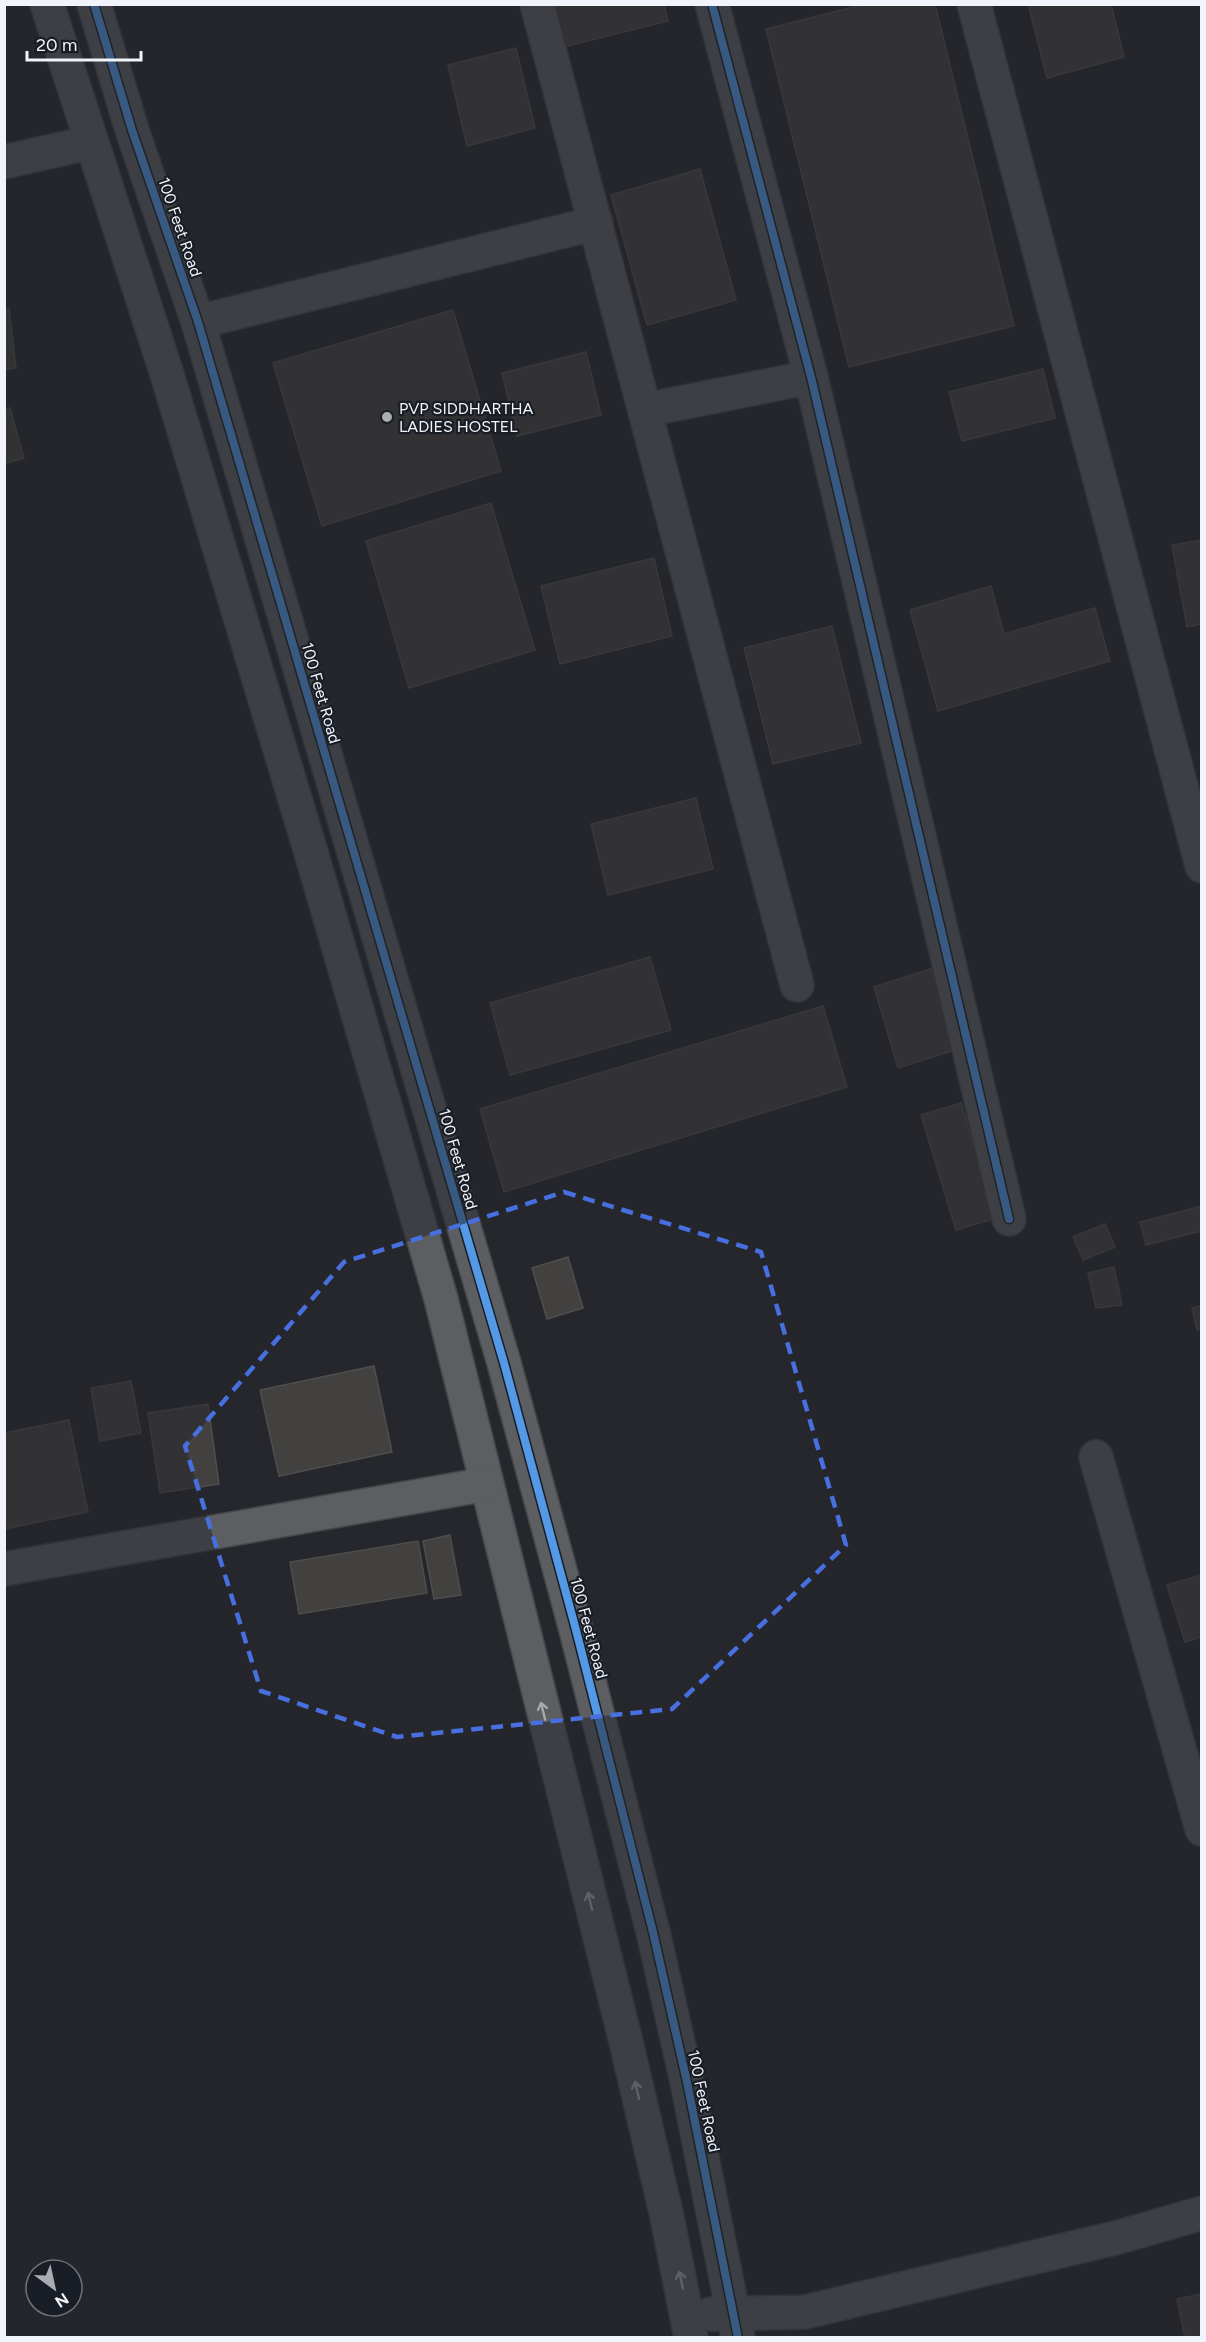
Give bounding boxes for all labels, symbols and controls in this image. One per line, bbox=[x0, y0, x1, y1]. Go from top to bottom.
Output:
scale bar bbox=[27, 24, 141, 62]
text: 20 m bbox=[36, 34, 77, 56]
street label: 100 Feet Road bbox=[154, 175, 206, 279]
place label: PVP SIDDHARTHA LADIES HOSTEL bbox=[399, 399, 533, 436]
marker: PVP SIDDHARTHA LADIES HOSTEL bbox=[380, 410, 394, 424]
street label: 100 Feet Road bbox=[298, 640, 344, 746]
street label: 100 Feet Road bbox=[435, 1106, 481, 1212]
street label: 100 Feet Road bbox=[566, 1575, 612, 1681]
one-way arrow bbox=[537, 1702, 549, 1721]
one-way arrow bbox=[584, 1891, 596, 1910]
street label: 100 Feet Road bbox=[684, 2048, 724, 2154]
one-way arrow bbox=[631, 2081, 643, 2100]
north arrow bbox=[24, 2258, 84, 2318]
one-way arrow bbox=[674, 2271, 686, 2290]
text: N bbox=[52, 2289, 72, 2311]

